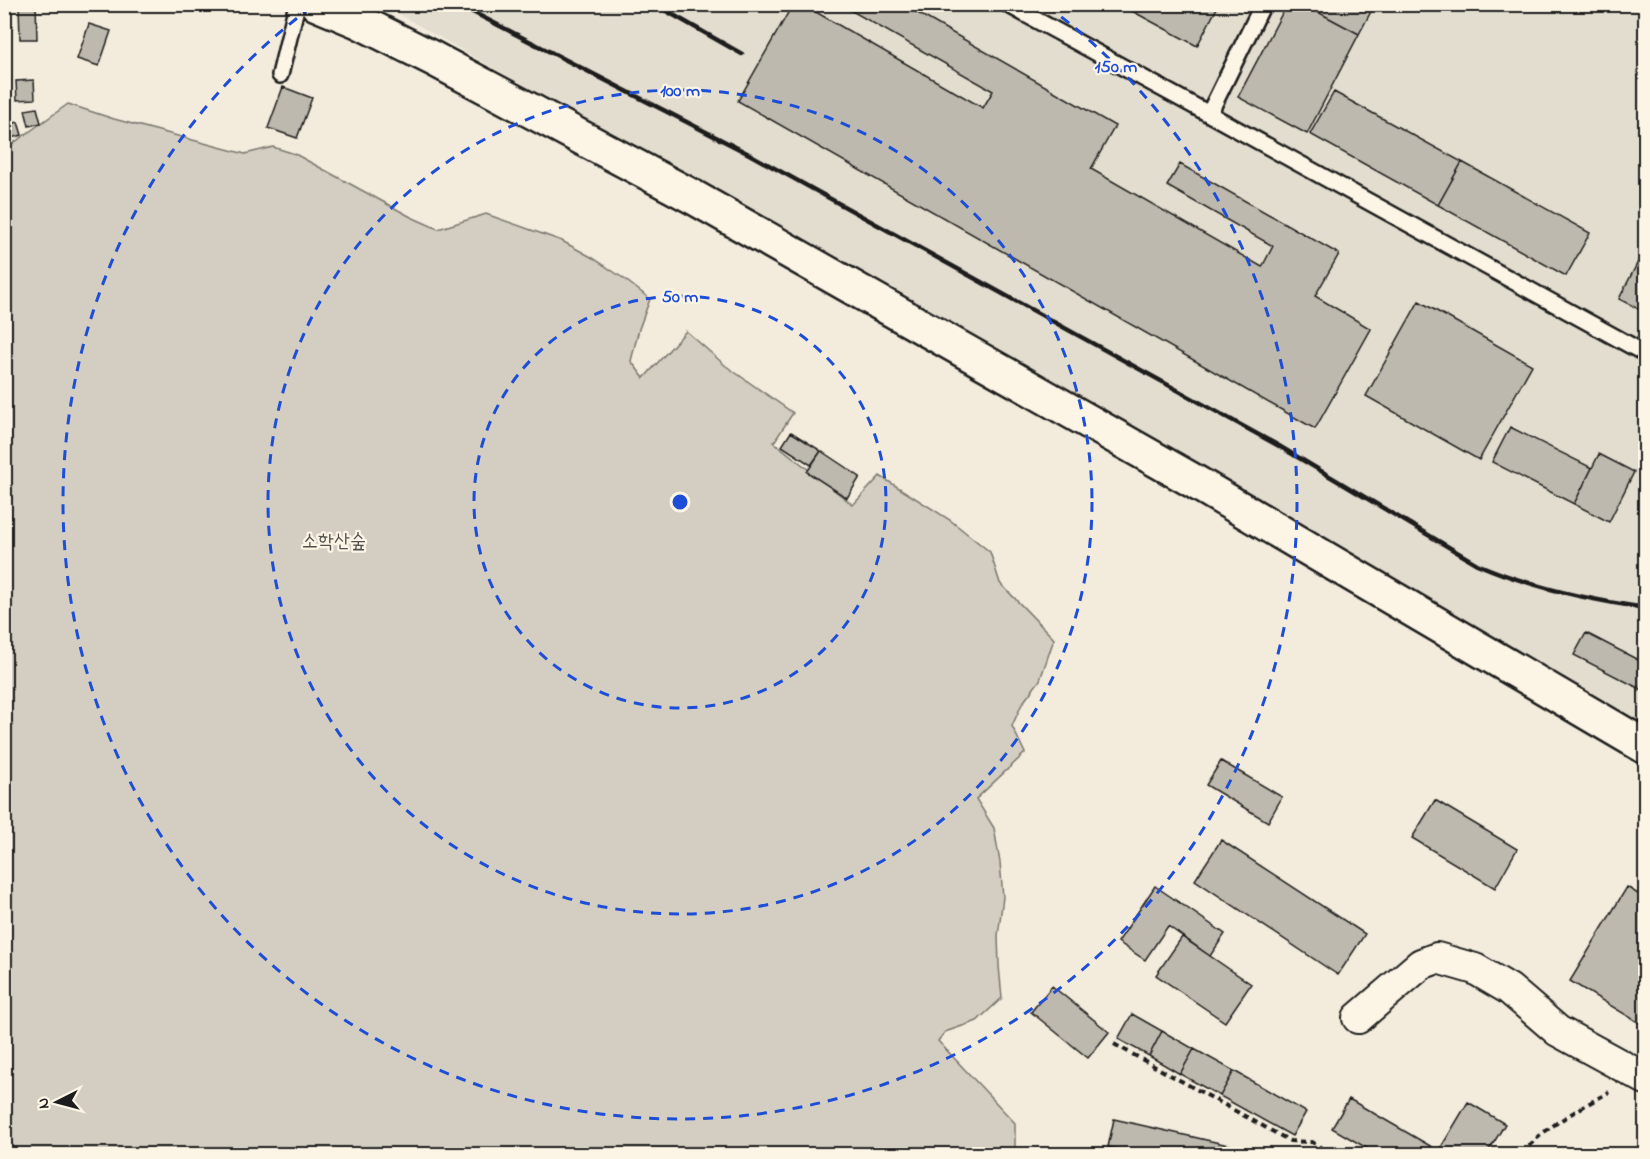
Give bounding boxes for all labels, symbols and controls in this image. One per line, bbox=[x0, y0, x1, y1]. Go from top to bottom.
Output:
text: 150 m bbox=[1095, 55, 1137, 81]
text: 100 m bbox=[660, 79, 700, 105]
text: 50 m bbox=[662, 285, 698, 311]
centre of rings bbox=[670, 492, 690, 512]
park label: 소학산숲 bbox=[302, 528, 366, 557]
north arrow bbox=[27, 1072, 87, 1132]
text: N bbox=[32, 1097, 57, 1110]

